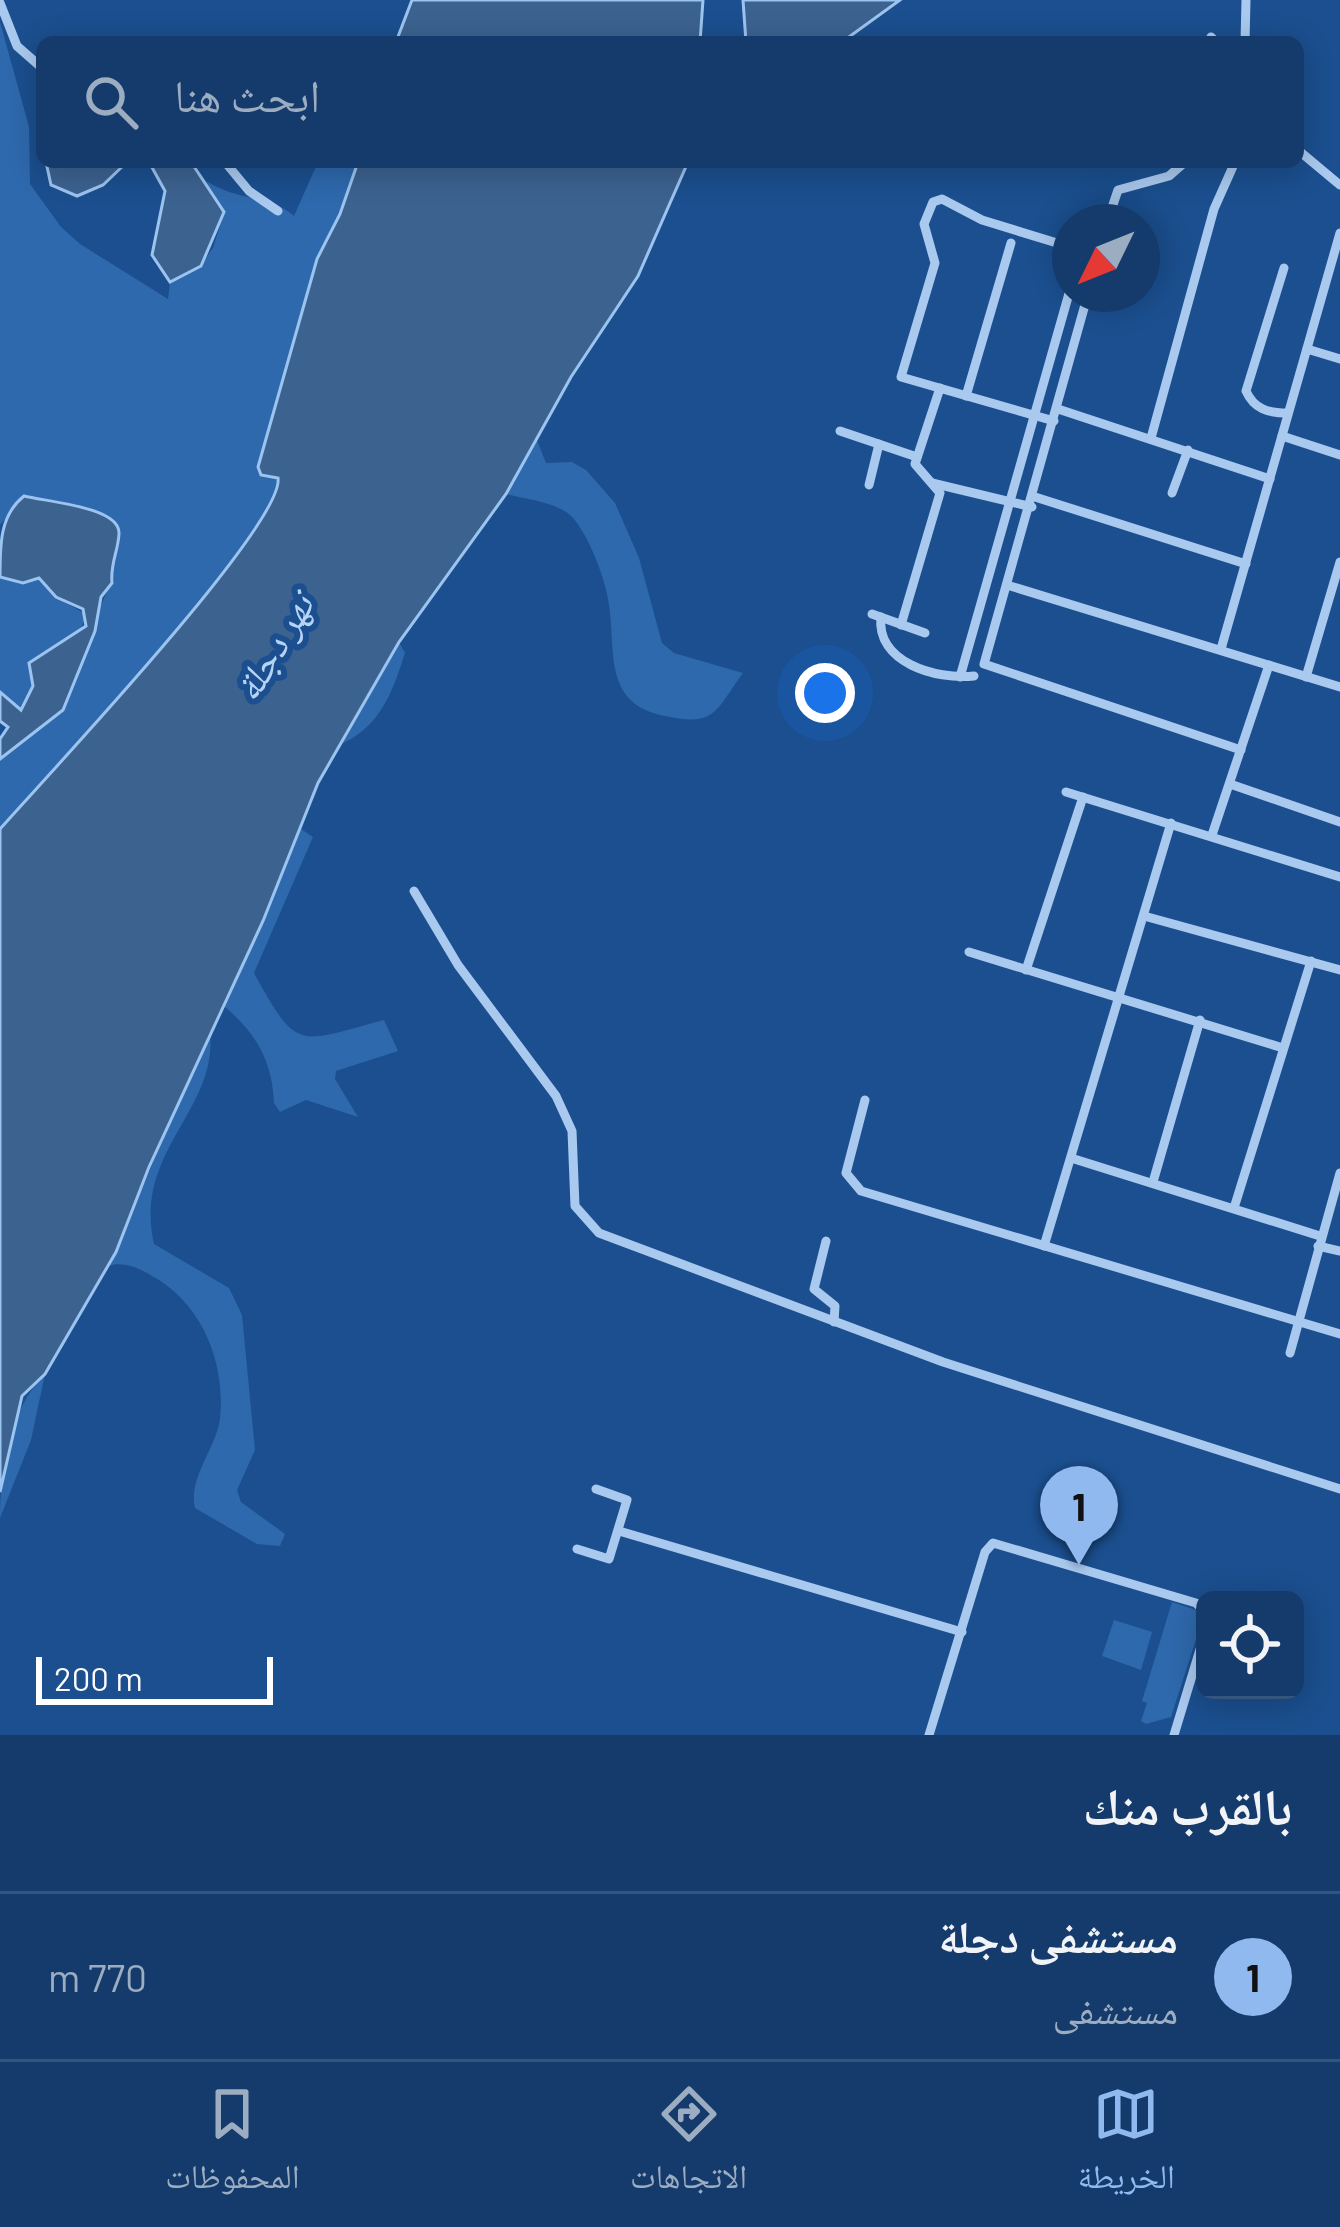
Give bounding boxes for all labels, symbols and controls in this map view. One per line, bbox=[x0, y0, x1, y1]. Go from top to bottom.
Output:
search box bbox=[36, 36, 1304, 168]
text: ابحث هنا bbox=[174, 67, 320, 121]
icon: search bbox=[78, 69, 144, 135]
north arrow bbox=[1052, 204, 1160, 312]
water label: نهر دجلة bbox=[221, 579, 325, 708]
your location bbox=[795, 663, 855, 723]
pin: 1 bbox=[1040, 1466, 1118, 1565]
map controls bbox=[1196, 1591, 1304, 1699]
button: locate bbox=[1196, 1591, 1304, 1699]
scale bar bbox=[36, 1651, 273, 1704]
text: 200 m bbox=[54, 1658, 143, 1698]
text: بالقرب منك bbox=[1083, 1774, 1292, 1835]
text: مستشفى دجلة bbox=[938, 1908, 1178, 1962]
text: 770 m bbox=[48, 1953, 147, 2000]
text: 1 bbox=[1246, 1953, 1260, 2000]
text: مستشفى bbox=[1053, 1985, 1178, 2032]
tab: المحفوظات bbox=[165, 2081, 300, 2209]
tab: الاتجاهات bbox=[630, 2081, 747, 2209]
tab: الخريطة bbox=[1078, 2081, 1175, 2209]

